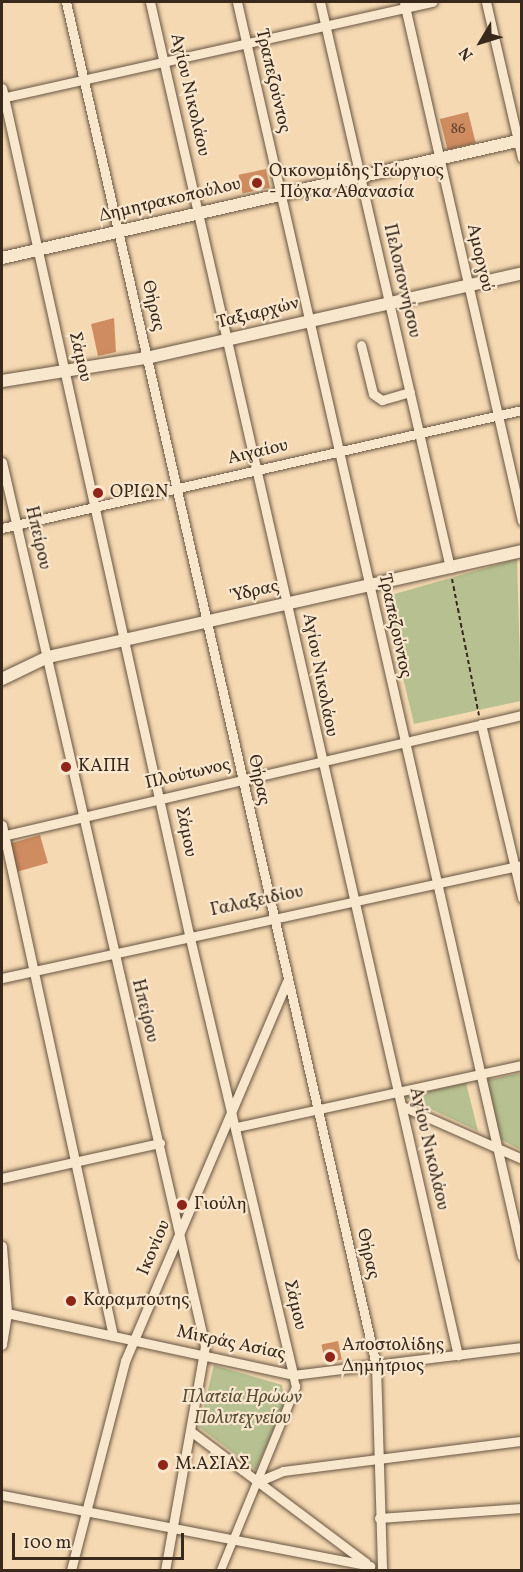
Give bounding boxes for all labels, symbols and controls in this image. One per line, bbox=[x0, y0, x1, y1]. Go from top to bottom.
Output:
north arrow bbox=[451, 12, 511, 72]
street label: Τραπεζούντος bbox=[250, 27, 294, 135]
street label: Αγίου Νικολάου bbox=[164, 32, 214, 158]
text: N bbox=[455, 42, 479, 64]
house number: 86 bbox=[450, 121, 466, 139]
place label: Οικονομίδης Γεώργιος - Πόγκα Αθανασία bbox=[269, 162, 444, 204]
street label: Δημητρακοπούλου bbox=[97, 174, 243, 228]
marker: Οικονομίδης Γεώργιος - Πόγκα Αθανασία bbox=[250, 176, 264, 190]
street label: Πελοποννήσου bbox=[377, 222, 425, 340]
street label: Αμοργού bbox=[461, 222, 497, 294]
street label: Θήρας bbox=[136, 279, 168, 333]
street label: Ταξιαρχών bbox=[215, 293, 301, 335]
street label: Σάμου bbox=[63, 330, 95, 384]
street label: Αιγαίου bbox=[226, 436, 290, 470]
place label: ΟΡΙΩΝ bbox=[110, 482, 168, 504]
marker: ΟΡΙΩΝ bbox=[91, 486, 105, 500]
street label: Ηπείρου bbox=[19, 504, 55, 572]
street label: Τραπεζούντος bbox=[372, 572, 416, 680]
street label: Ύδρας bbox=[231, 576, 281, 608]
street label: Αγίου Νικολάου bbox=[296, 611, 342, 739]
street label: Θήρας bbox=[242, 753, 274, 807]
street label: Πλούτωνος bbox=[143, 755, 233, 795]
place label: ΚΑΠΗ bbox=[78, 756, 130, 778]
marker: ΚΑΠΗ bbox=[59, 760, 73, 774]
street label: Σάμου bbox=[170, 805, 200, 859]
street label: Γαλαξειδίου bbox=[209, 882, 305, 922]
street label: Ηπείρου bbox=[126, 977, 162, 1045]
street label: Αγίου Νικολάου bbox=[403, 1086, 453, 1212]
place label: Γιούλη bbox=[194, 1194, 247, 1216]
marker: Γιούλη bbox=[175, 1198, 189, 1212]
street label: Ικονίου bbox=[134, 1217, 176, 1279]
street label: Θήρας bbox=[351, 1227, 383, 1281]
street label: Σάμου bbox=[278, 1278, 310, 1332]
place label: Καραμπουτης bbox=[83, 1290, 189, 1312]
marker: Καραμπουτης bbox=[64, 1294, 78, 1308]
street label: Μικράς Ασίας bbox=[175, 1322, 287, 1366]
place label: Αποστολίδης Δημήτριος bbox=[342, 1336, 444, 1378]
marker: Αποστολίδης Δημήτριος bbox=[323, 1350, 337, 1364]
park label: Πλατεία Ηρώων Πολυτεχνείου bbox=[182, 1388, 302, 1430]
place label: Μ.ΑΣΙΑΣ bbox=[175, 1454, 250, 1476]
marker: Μ.ΑΣΙΑΣ bbox=[156, 1458, 170, 1472]
scale bar bbox=[15, 1521, 188, 1559]
text: 100 m bbox=[23, 1531, 72, 1556]

